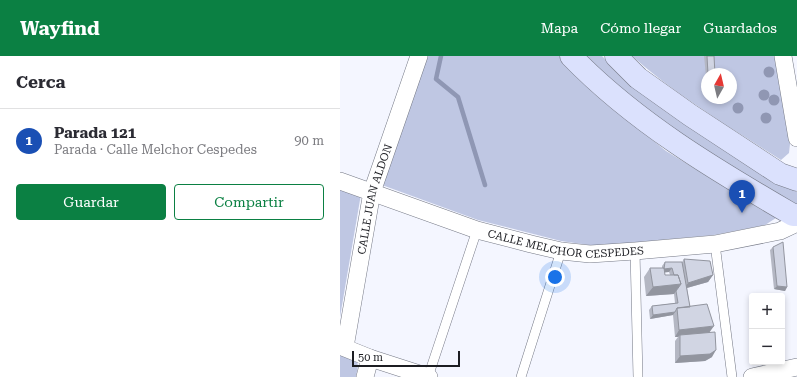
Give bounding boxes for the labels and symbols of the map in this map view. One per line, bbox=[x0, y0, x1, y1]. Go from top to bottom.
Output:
north arrow bbox=[701, 68, 737, 104]
street label: CALLE JUAN ALDON bbox=[355, 142, 395, 255]
pin: 1 bbox=[729, 180, 755, 213]
street label: CALLE MELCHOR CESPEDES bbox=[486, 227, 644, 261]
your location bbox=[545, 267, 565, 287]
scale bar bbox=[352, 349, 460, 368]

